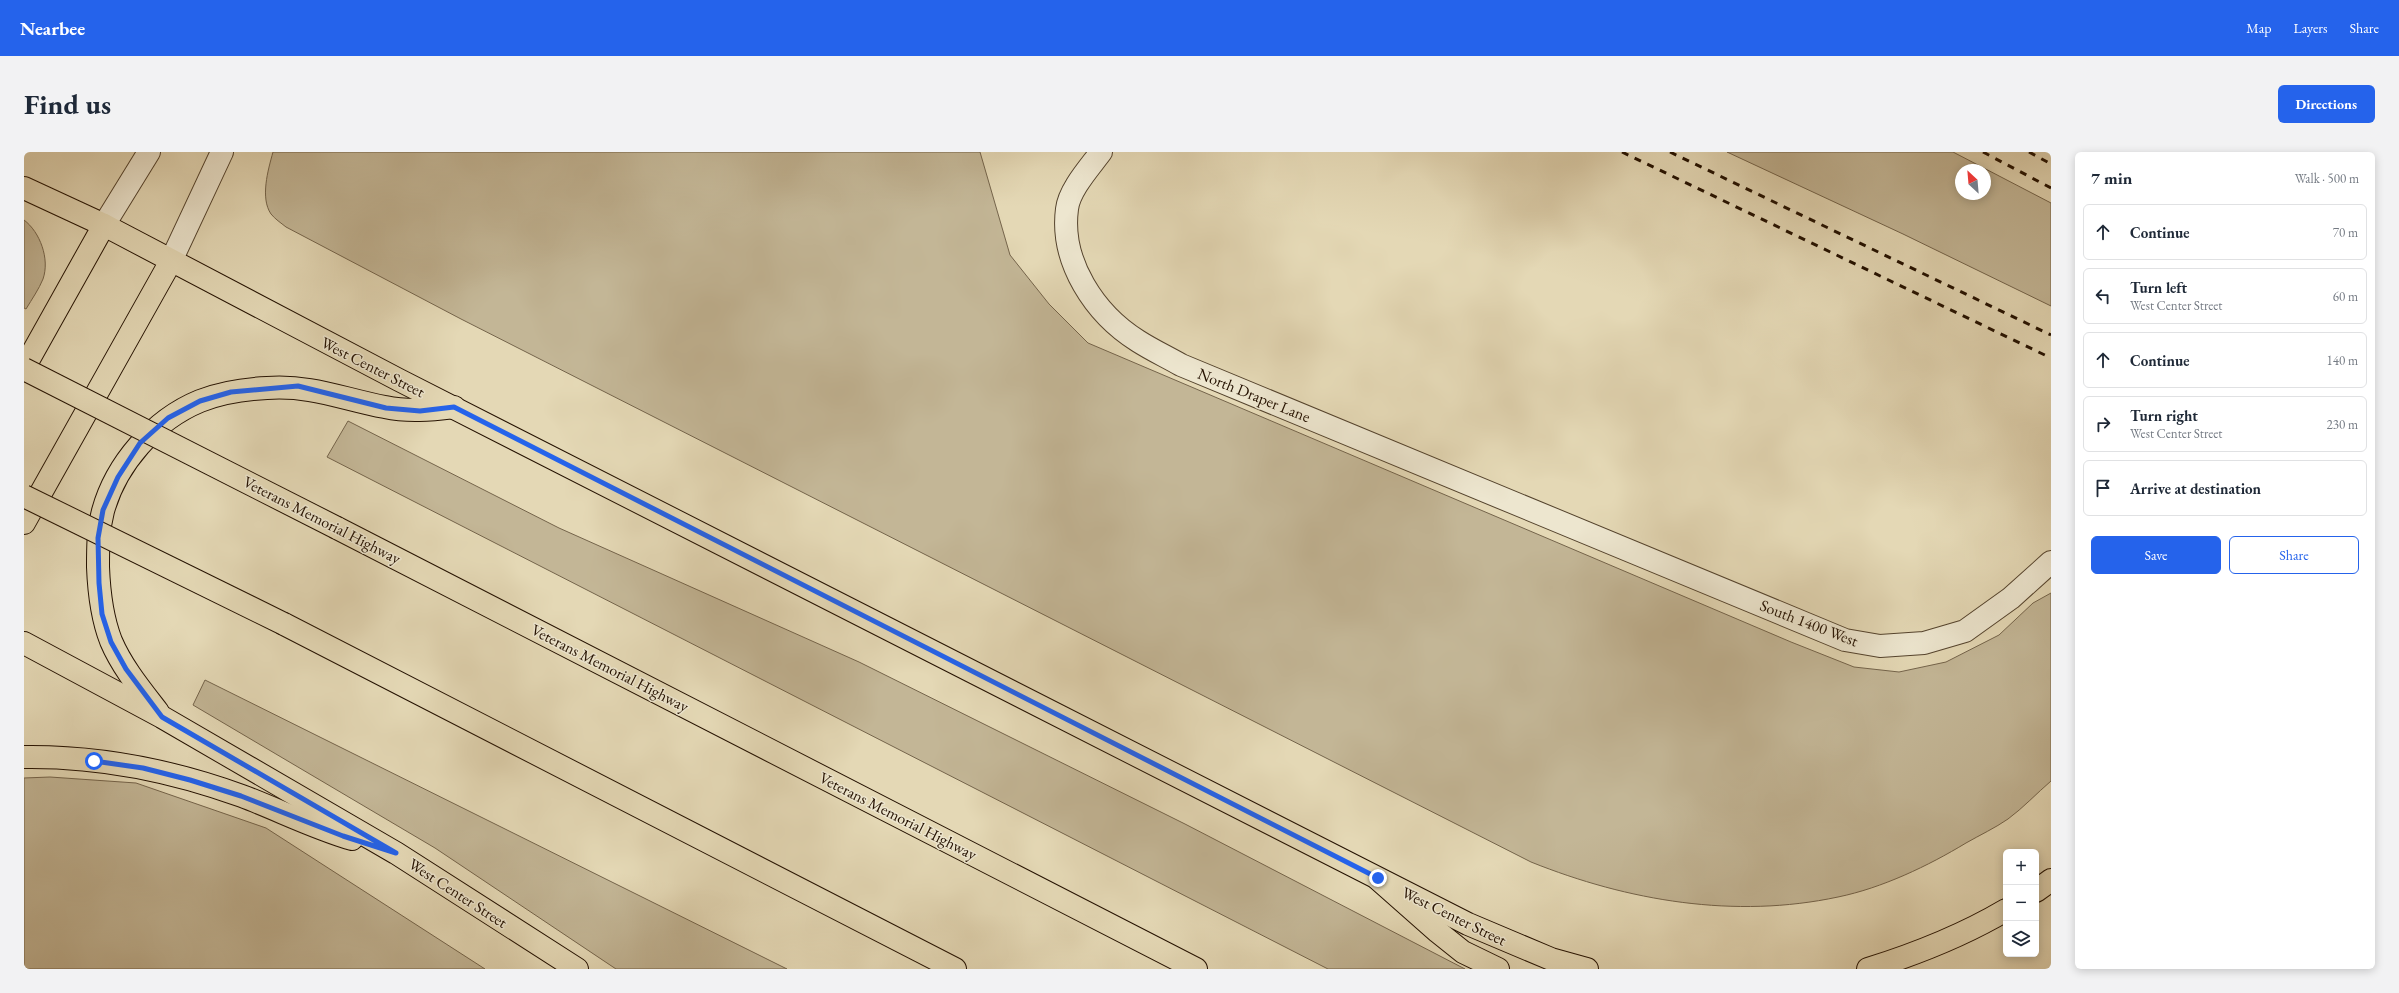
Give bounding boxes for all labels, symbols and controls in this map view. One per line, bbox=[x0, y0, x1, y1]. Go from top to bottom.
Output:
text: Nearbee bbox=[20, 16, 85, 41]
text: Map bbox=[2246, 19, 2271, 37]
text: Layers bbox=[2293, 19, 2328, 37]
text: Share bbox=[2350, 19, 2379, 37]
button: Directions bbox=[2278, 85, 2375, 123]
text: Find us bbox=[24, 86, 111, 122]
north arrow bbox=[1955, 164, 1991, 200]
text: 7 min bbox=[2091, 167, 2132, 189]
text: Walk · 500 m bbox=[2295, 170, 2359, 187]
icon: ahead bbox=[2092, 221, 2114, 243]
text: Continue bbox=[2130, 223, 2190, 242]
text: 70 m bbox=[2333, 224, 2358, 241]
text: Turn left bbox=[2130, 278, 2187, 297]
icon: left bbox=[2092, 285, 2114, 307]
text: 60 m bbox=[2333, 288, 2358, 305]
text: West Center Street bbox=[2130, 297, 2222, 314]
street label: West Center Street bbox=[318, 332, 428, 402]
icon: ahead bbox=[2092, 349, 2114, 371]
text: Continue bbox=[2130, 351, 2190, 370]
text: 140 m bbox=[2327, 352, 2358, 369]
street label: North Draper Lane bbox=[1195, 363, 1313, 427]
text: Turn right bbox=[2130, 406, 2198, 425]
icon: right bbox=[2092, 413, 2114, 435]
text: 230 m bbox=[2327, 416, 2358, 433]
text: West Center Street bbox=[2130, 425, 2222, 442]
street label: Veterans Memorial Highway bbox=[240, 471, 405, 569]
icon: arrive bbox=[2092, 477, 2114, 499]
text: Arrive at destination bbox=[2130, 479, 2261, 498]
button: Save bbox=[2091, 536, 2221, 574]
button: Share bbox=[2229, 536, 2359, 574]
street label: South 1400 West bbox=[1757, 595, 1861, 651]
street label: Veterans Memorial Highway bbox=[528, 619, 693, 717]
route start bbox=[85, 752, 103, 770]
street label: Veterans Memorial Highway bbox=[816, 767, 981, 865]
map controls bbox=[2003, 849, 2039, 957]
button: + bbox=[2003, 849, 2039, 885]
street label: West Center Street bbox=[405, 853, 511, 933]
route end bbox=[1369, 869, 1387, 887]
street label: West Center Street bbox=[1398, 882, 1510, 950]
button: − bbox=[2003, 885, 2039, 921]
button: layers bbox=[2003, 921, 2039, 957]

